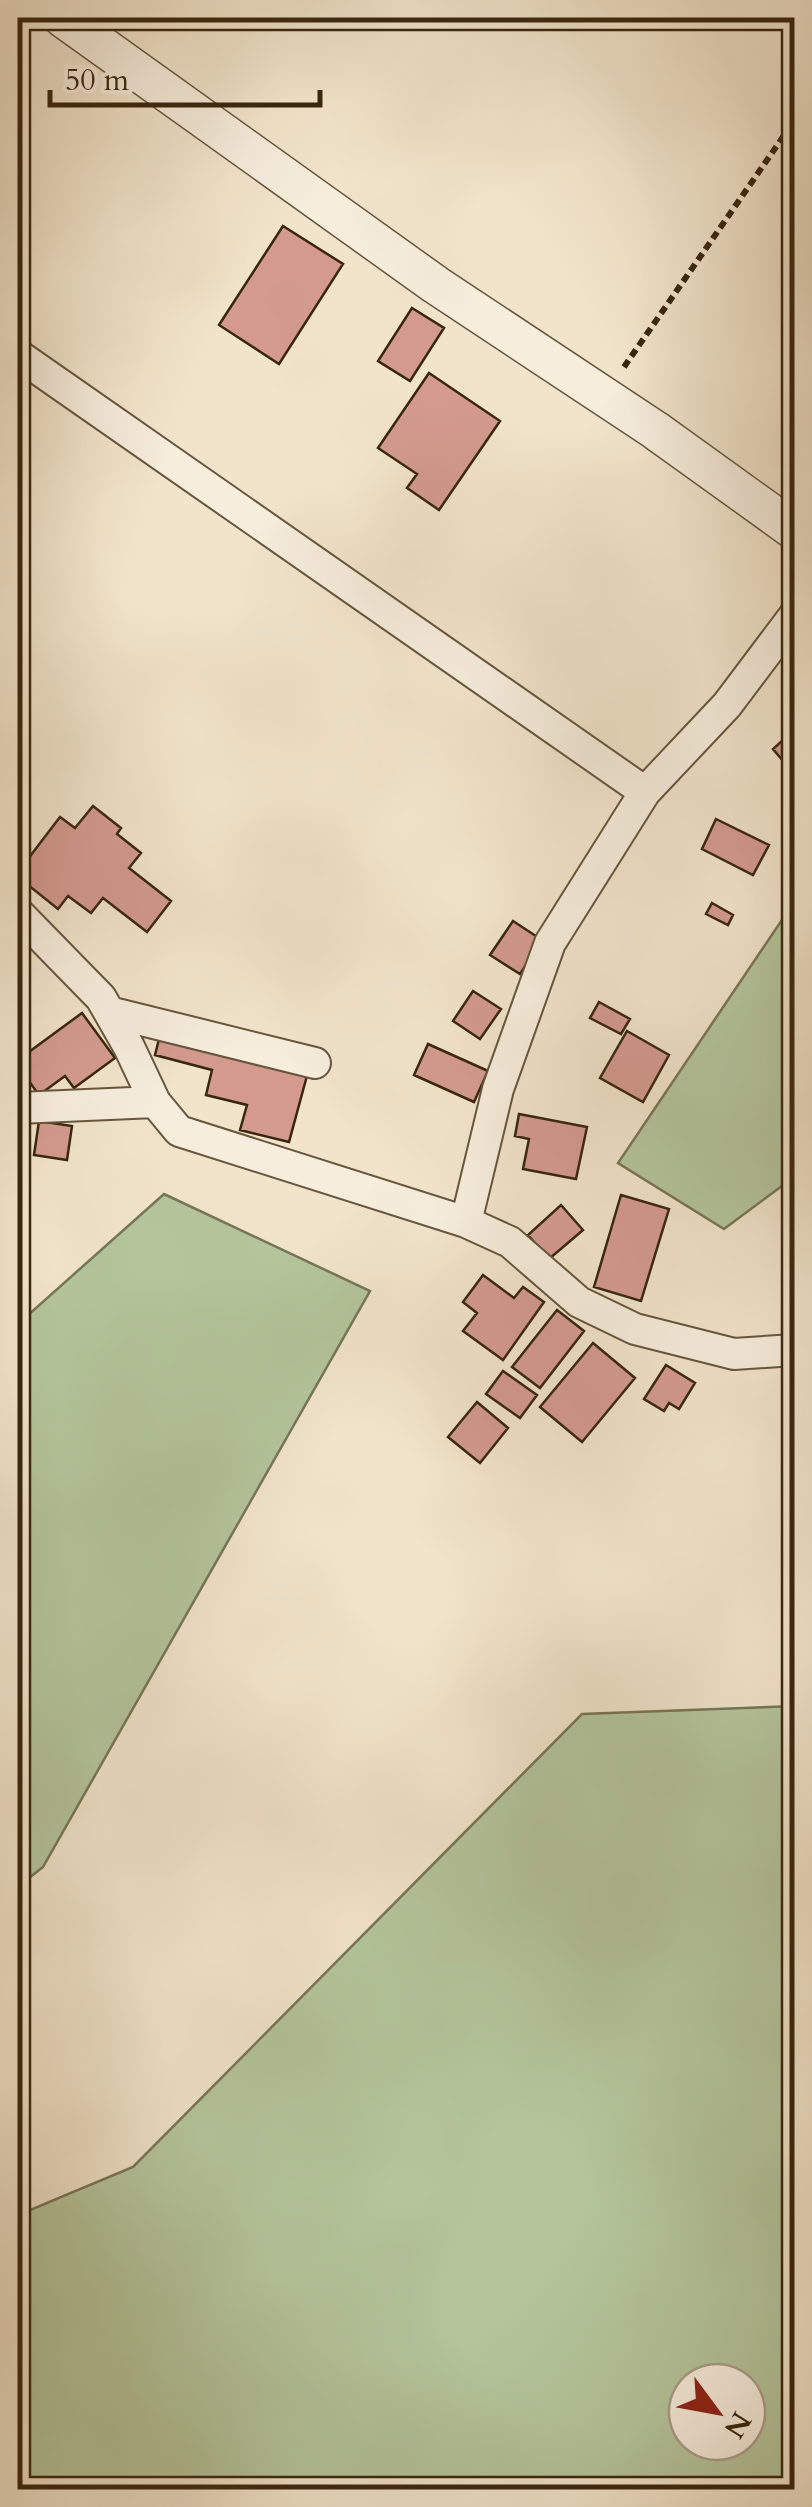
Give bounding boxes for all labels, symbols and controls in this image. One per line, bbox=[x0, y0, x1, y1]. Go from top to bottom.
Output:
scale bar bbox=[50, 45, 320, 107]
text: 50 m bbox=[65, 60, 130, 101]
north arrow bbox=[667, 2362, 767, 2462]
text: N bbox=[715, 2404, 760, 2445]

